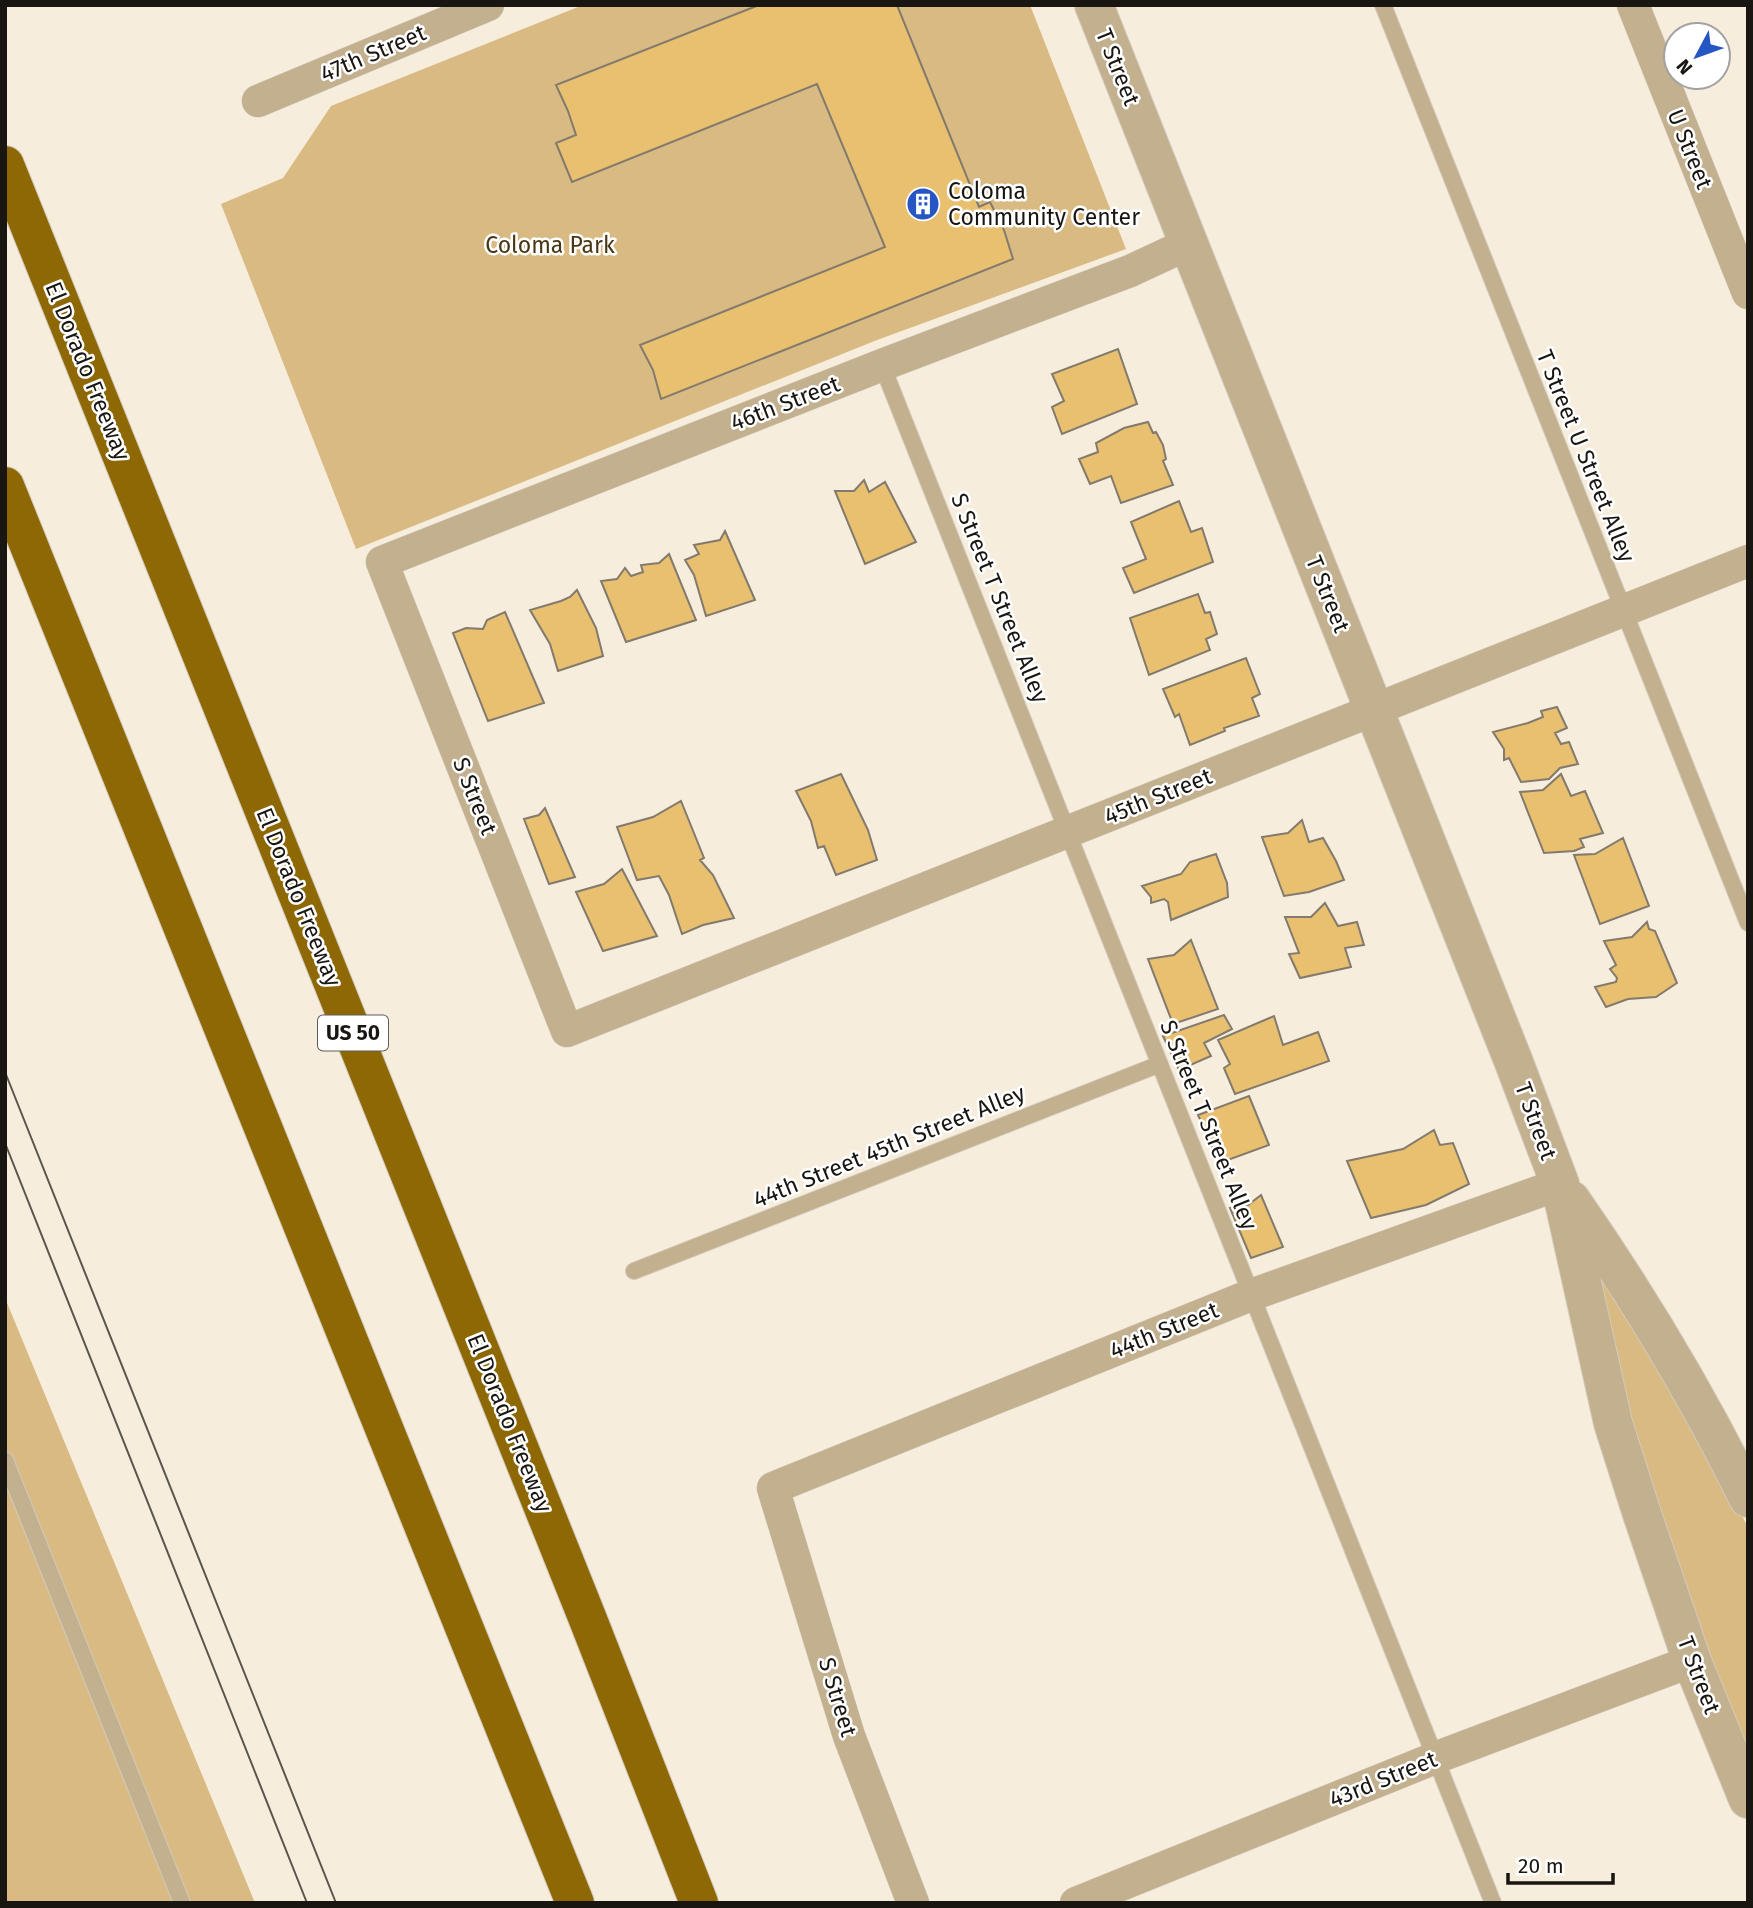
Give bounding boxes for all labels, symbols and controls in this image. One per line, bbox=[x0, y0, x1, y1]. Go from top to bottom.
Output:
street label: 47th Street bbox=[316, 18, 431, 88]
north arrow bbox=[1662, 21, 1732, 91]
street label: T Street bbox=[1090, 24, 1146, 110]
text: N bbox=[1672, 55, 1697, 79]
street label: U Street bbox=[1661, 105, 1719, 194]
place label: Coloma Community Center bbox=[948, 177, 1140, 231]
building icon: Coloma Community Center bbox=[904, 185, 942, 223]
park label: Coloma Park bbox=[485, 231, 615, 259]
street label: El Dorado Freeway bbox=[39, 277, 137, 465]
street label: T Street U Street Alley bbox=[1531, 346, 1642, 567]
street label: 46th Street bbox=[726, 369, 844, 437]
street label: S Street T Street Alley bbox=[945, 489, 1055, 708]
street label: T Street bbox=[1300, 551, 1356, 637]
street label: S Street bbox=[447, 753, 503, 839]
street label: 45th Street bbox=[1100, 761, 1217, 830]
street label: El Dorado Freeway bbox=[250, 803, 348, 991]
road number: US 50 bbox=[318, 1016, 388, 1050]
street label: S Street T Street Alley bbox=[1154, 1016, 1264, 1235]
street label: 44th Street 45th Street Alley bbox=[749, 1078, 1030, 1213]
street label: T Street bbox=[1509, 1078, 1563, 1164]
street label: 44th Street bbox=[1106, 1295, 1223, 1364]
street label: El Dorado Freeway bbox=[461, 1329, 559, 1517]
street label: T Street bbox=[1672, 1632, 1727, 1718]
street label: S Street bbox=[813, 1654, 863, 1741]
street label: 43rd Street bbox=[1325, 1744, 1442, 1813]
scale bar bbox=[1508, 1842, 1613, 1886]
text: 20 m bbox=[1518, 1853, 1564, 1879]

